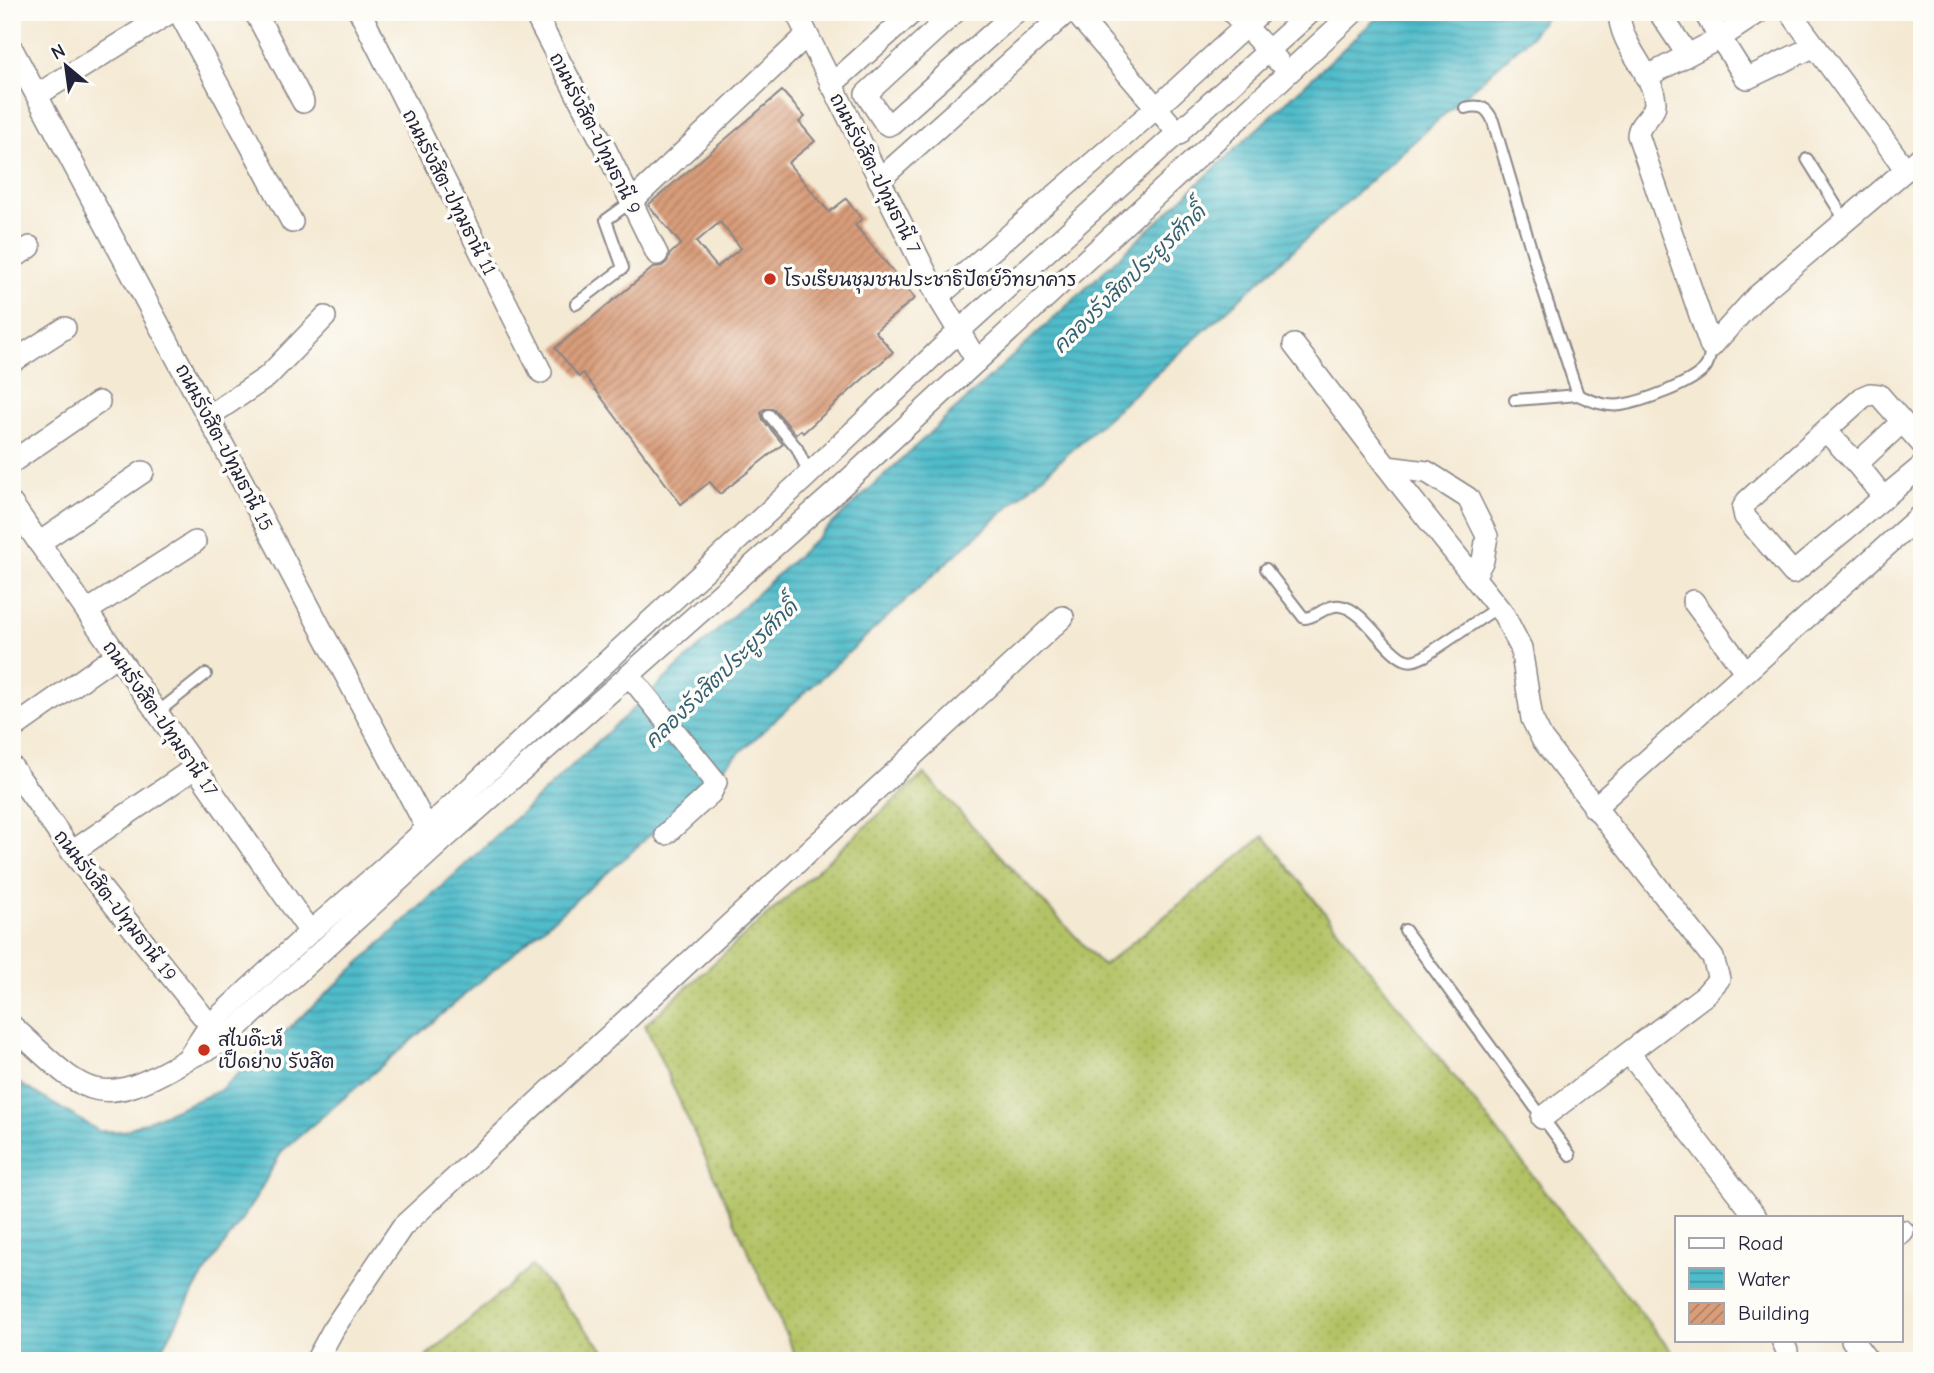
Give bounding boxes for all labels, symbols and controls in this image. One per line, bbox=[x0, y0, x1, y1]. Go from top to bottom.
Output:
north arrow bbox=[32, 32, 102, 102]
text: N bbox=[47, 39, 69, 65]
street label: ถนนรังสิต-ปทุมธานี 9 bbox=[542, 49, 646, 219]
street label: ถนนรังสิต-ปทุมธานี 7 bbox=[822, 89, 926, 259]
street label: ถนนรังสิต-ปทุมธานี 11 bbox=[395, 105, 501, 280]
water label: คลองรังสิตประยูรศักดิ์ bbox=[1043, 191, 1217, 361]
place label: โรงเรียนชุมชนประชาธิปัตย์วิทยาคาร bbox=[784, 267, 1076, 294]
marker: โรงเรียนชุมชนประชาธิปัตย์วิทยาคาร bbox=[762, 271, 778, 287]
street label: ถนนรังสิต-ปทุมธานี 15 bbox=[168, 360, 278, 536]
water label: คลองรังสิตประยูรศักดิ์ bbox=[635, 586, 809, 756]
street label: ถนนรังสิต-ปทุมธานี 17 bbox=[96, 636, 223, 802]
street label: ถนนรังสิต-ปทุมธานี 19 bbox=[47, 825, 182, 987]
place label: สุไบด๊ะห์ เป็ดย่าง รังสิต bbox=[218, 1027, 334, 1073]
marker: สุไบด๊ะห์ เป็ดย่าง รังสิต bbox=[196, 1042, 212, 1058]
legend bbox=[1675, 1216, 1902, 1342]
text: Road bbox=[1738, 1231, 1783, 1255]
text: Water bbox=[1738, 1267, 1791, 1291]
text: Building bbox=[1738, 1301, 1810, 1325]

